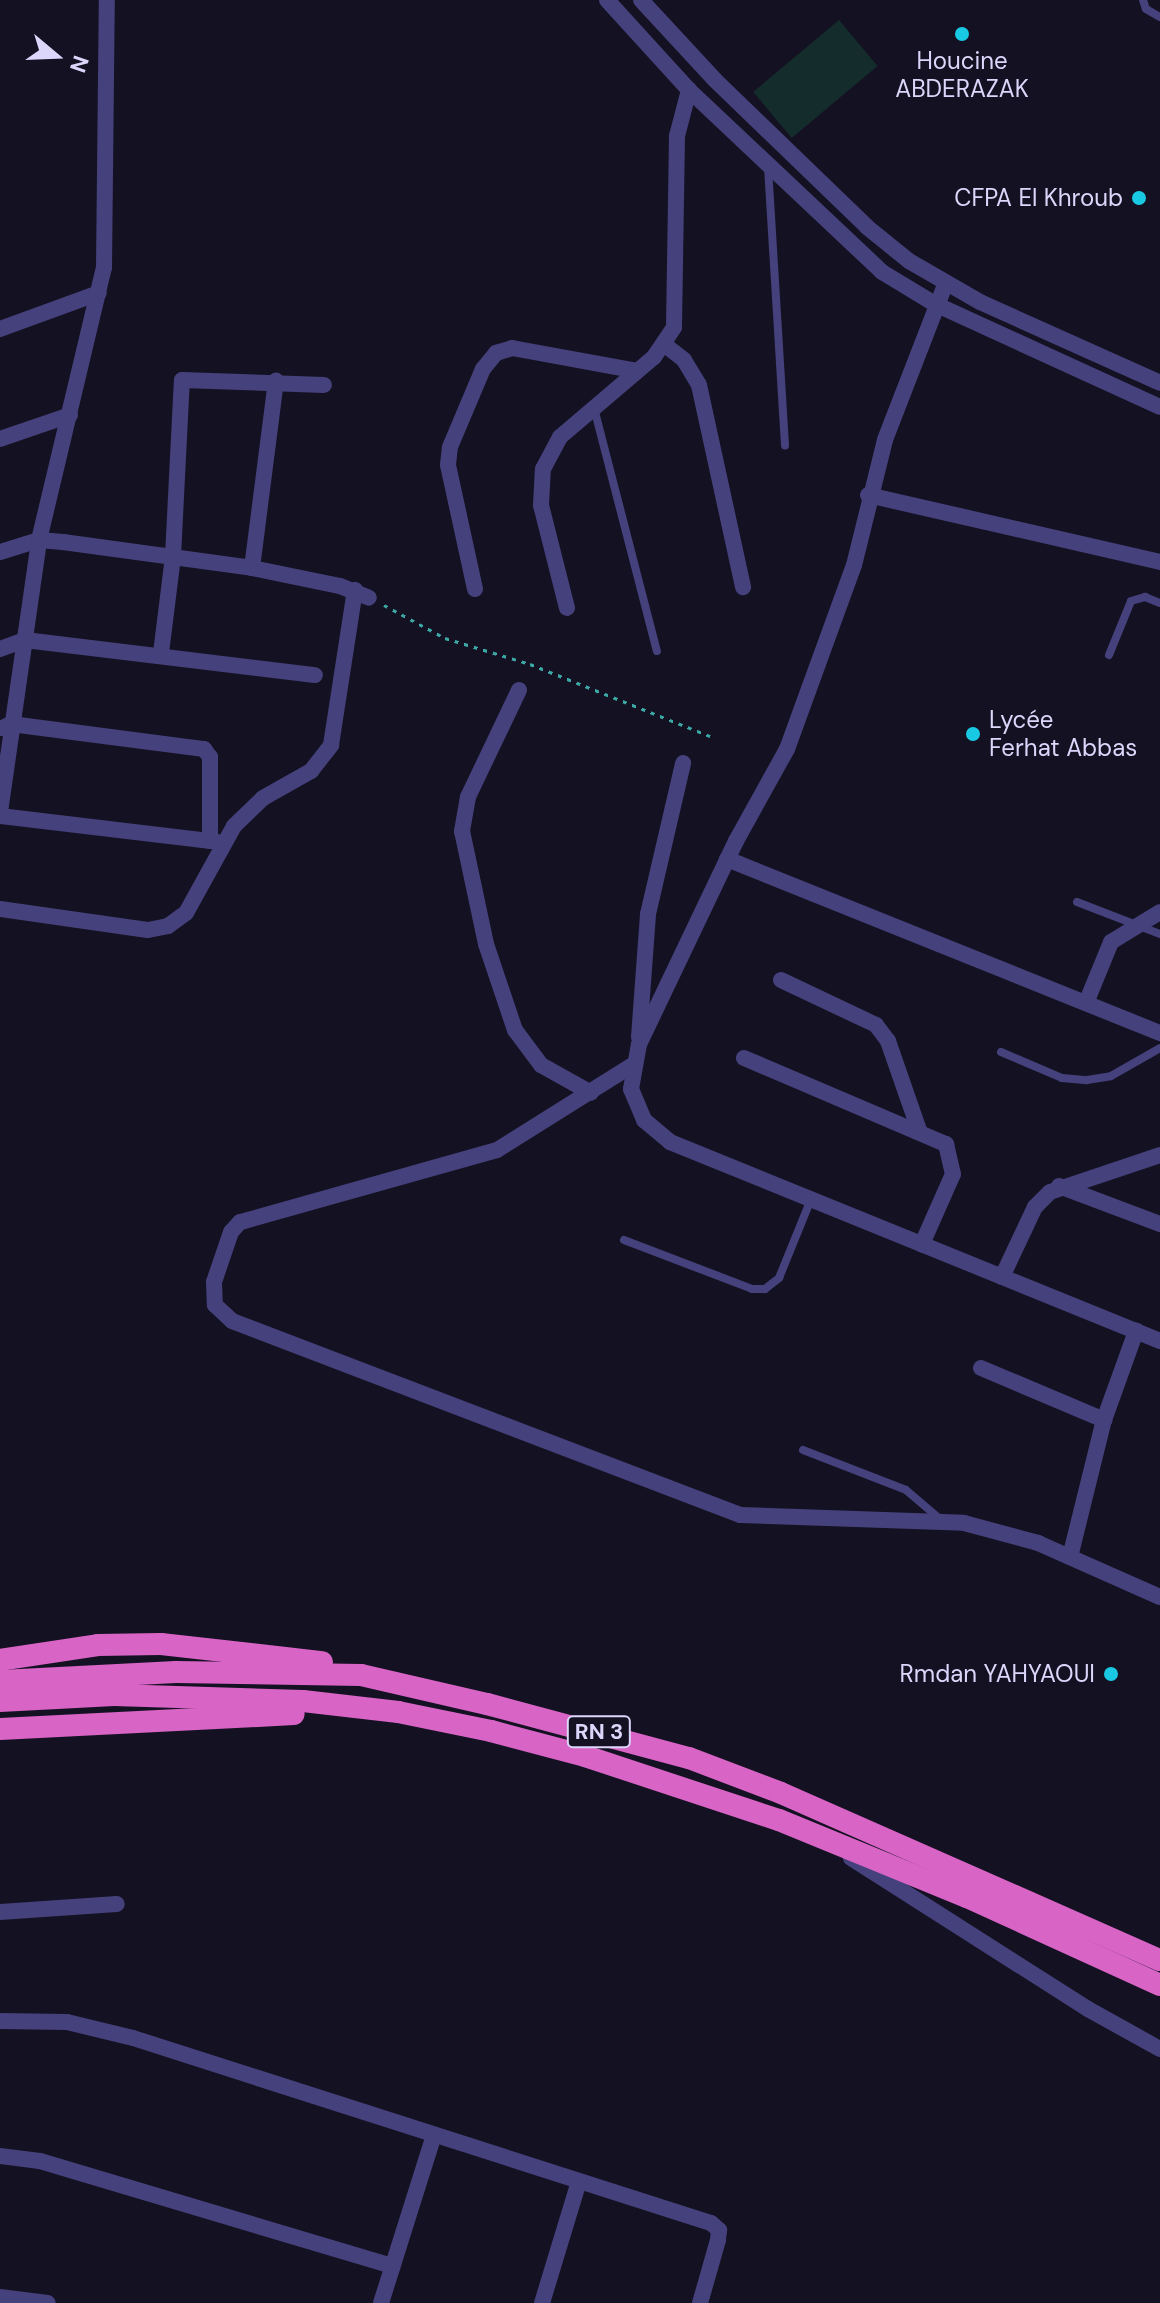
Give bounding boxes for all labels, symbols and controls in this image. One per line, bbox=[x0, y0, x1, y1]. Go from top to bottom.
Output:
north arrow bbox=[16, 16, 96, 96]
marker: Houcine ABDERAZAK bbox=[953, 25, 971, 43]
place label: Houcine ABDERAZAK bbox=[895, 47, 1029, 103]
text: N bbox=[63, 52, 95, 76]
place label: CFPA El Khroub bbox=[954, 184, 1123, 212]
marker: CFPA El Khroub bbox=[1130, 189, 1148, 207]
place label: Lycée Ferhat Abbas bbox=[989, 706, 1137, 762]
marker: Lycée Ferhat Abbas bbox=[964, 725, 982, 743]
place label: Rmdan YAHYAOUI bbox=[900, 1660, 1095, 1688]
marker: Rmdan YAHYAOUI bbox=[1102, 1665, 1120, 1683]
road number: RN 3 bbox=[565, 1714, 633, 1750]

